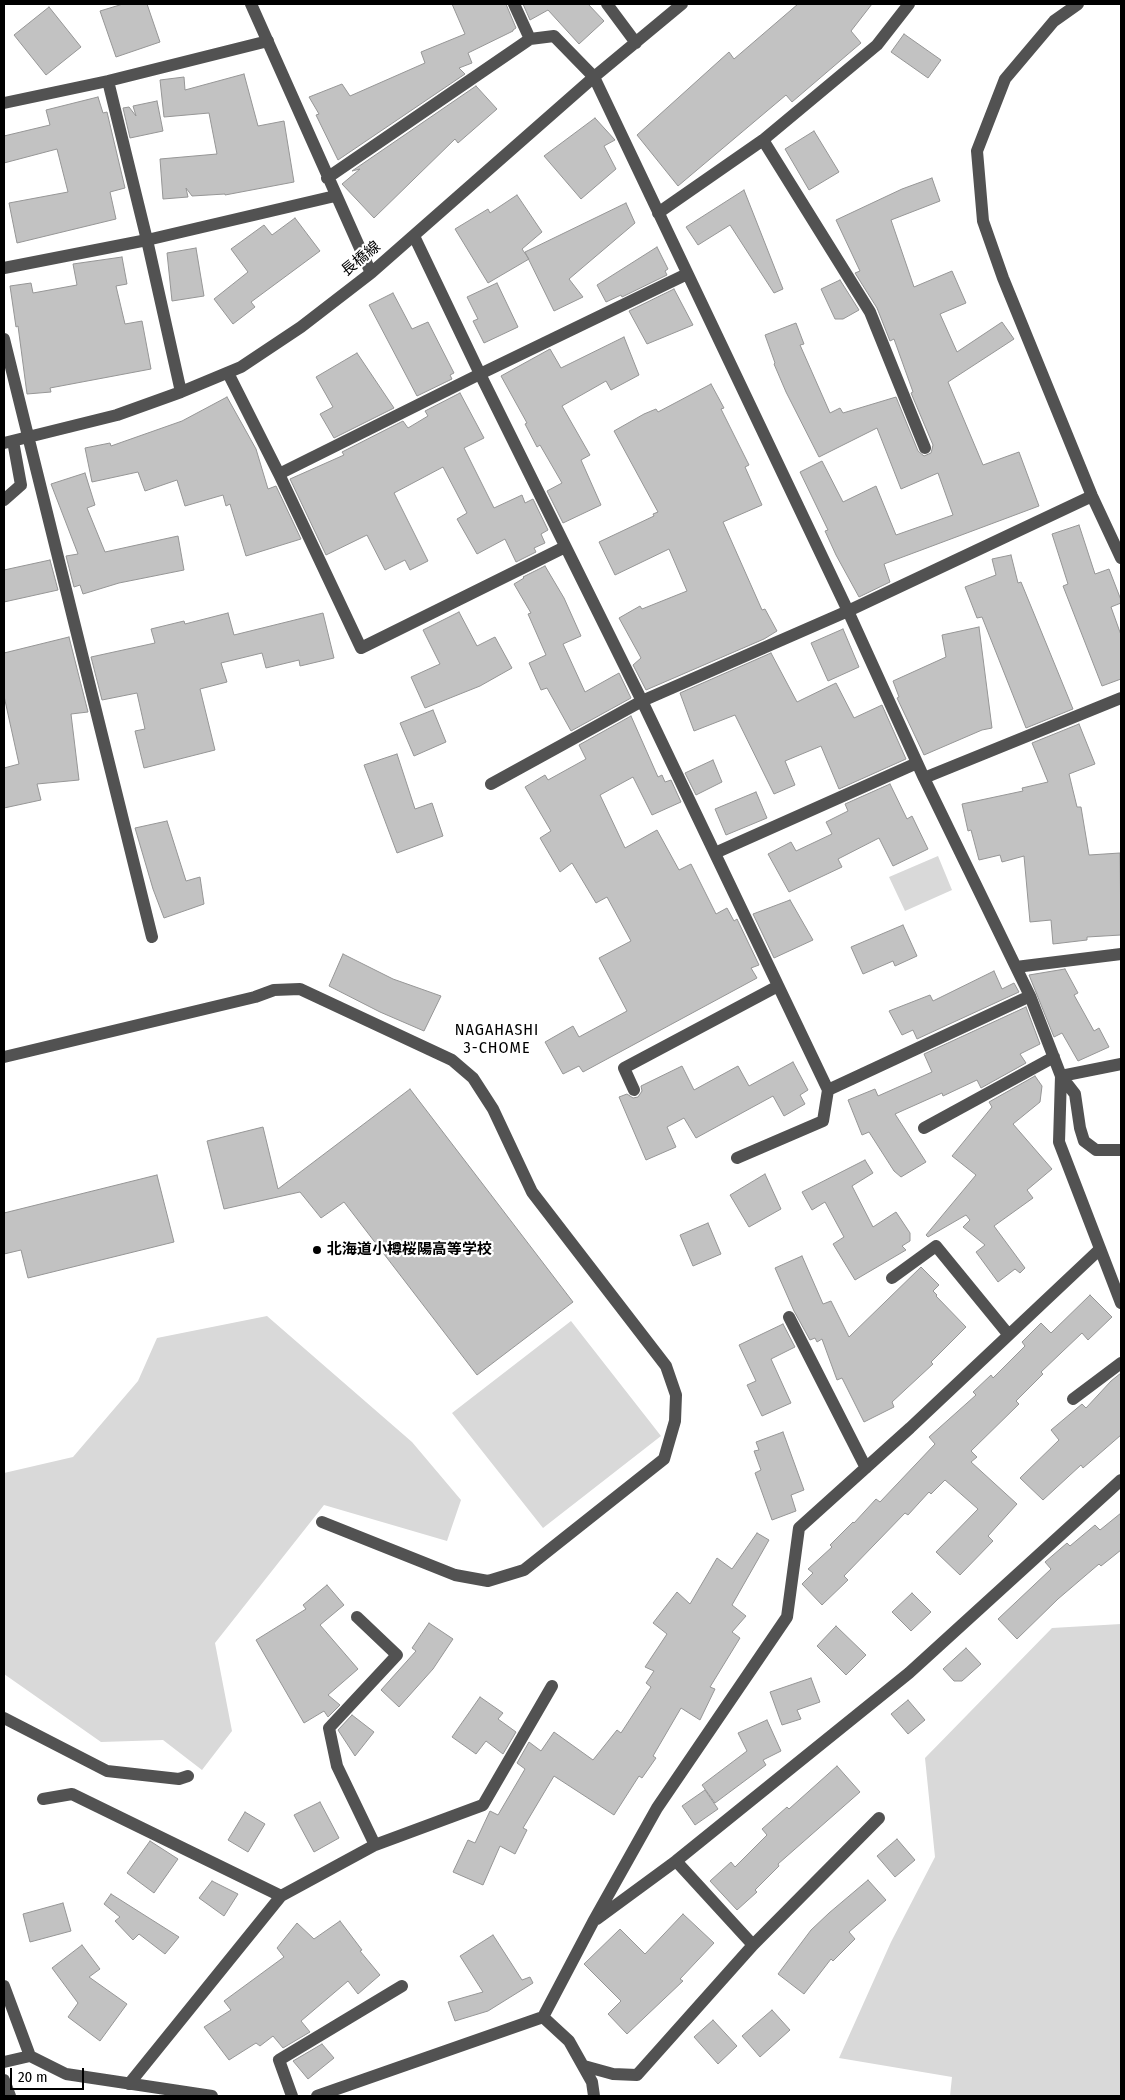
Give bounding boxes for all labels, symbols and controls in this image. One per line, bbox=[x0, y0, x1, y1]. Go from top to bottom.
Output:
street label: 長橋線 bbox=[338, 238, 384, 280]
district label: NAGAHASHI 3-CHOME bbox=[454, 1021, 540, 1059]
place label: 北海道小樽桜陽高等学校 bbox=[327, 1241, 492, 1259]
marker: 北海道小樽桜陽高等学校 bbox=[311, 1244, 323, 1256]
scale bar bbox=[12, 2058, 86, 2090]
text: 20 m bbox=[18, 2068, 48, 2086]

